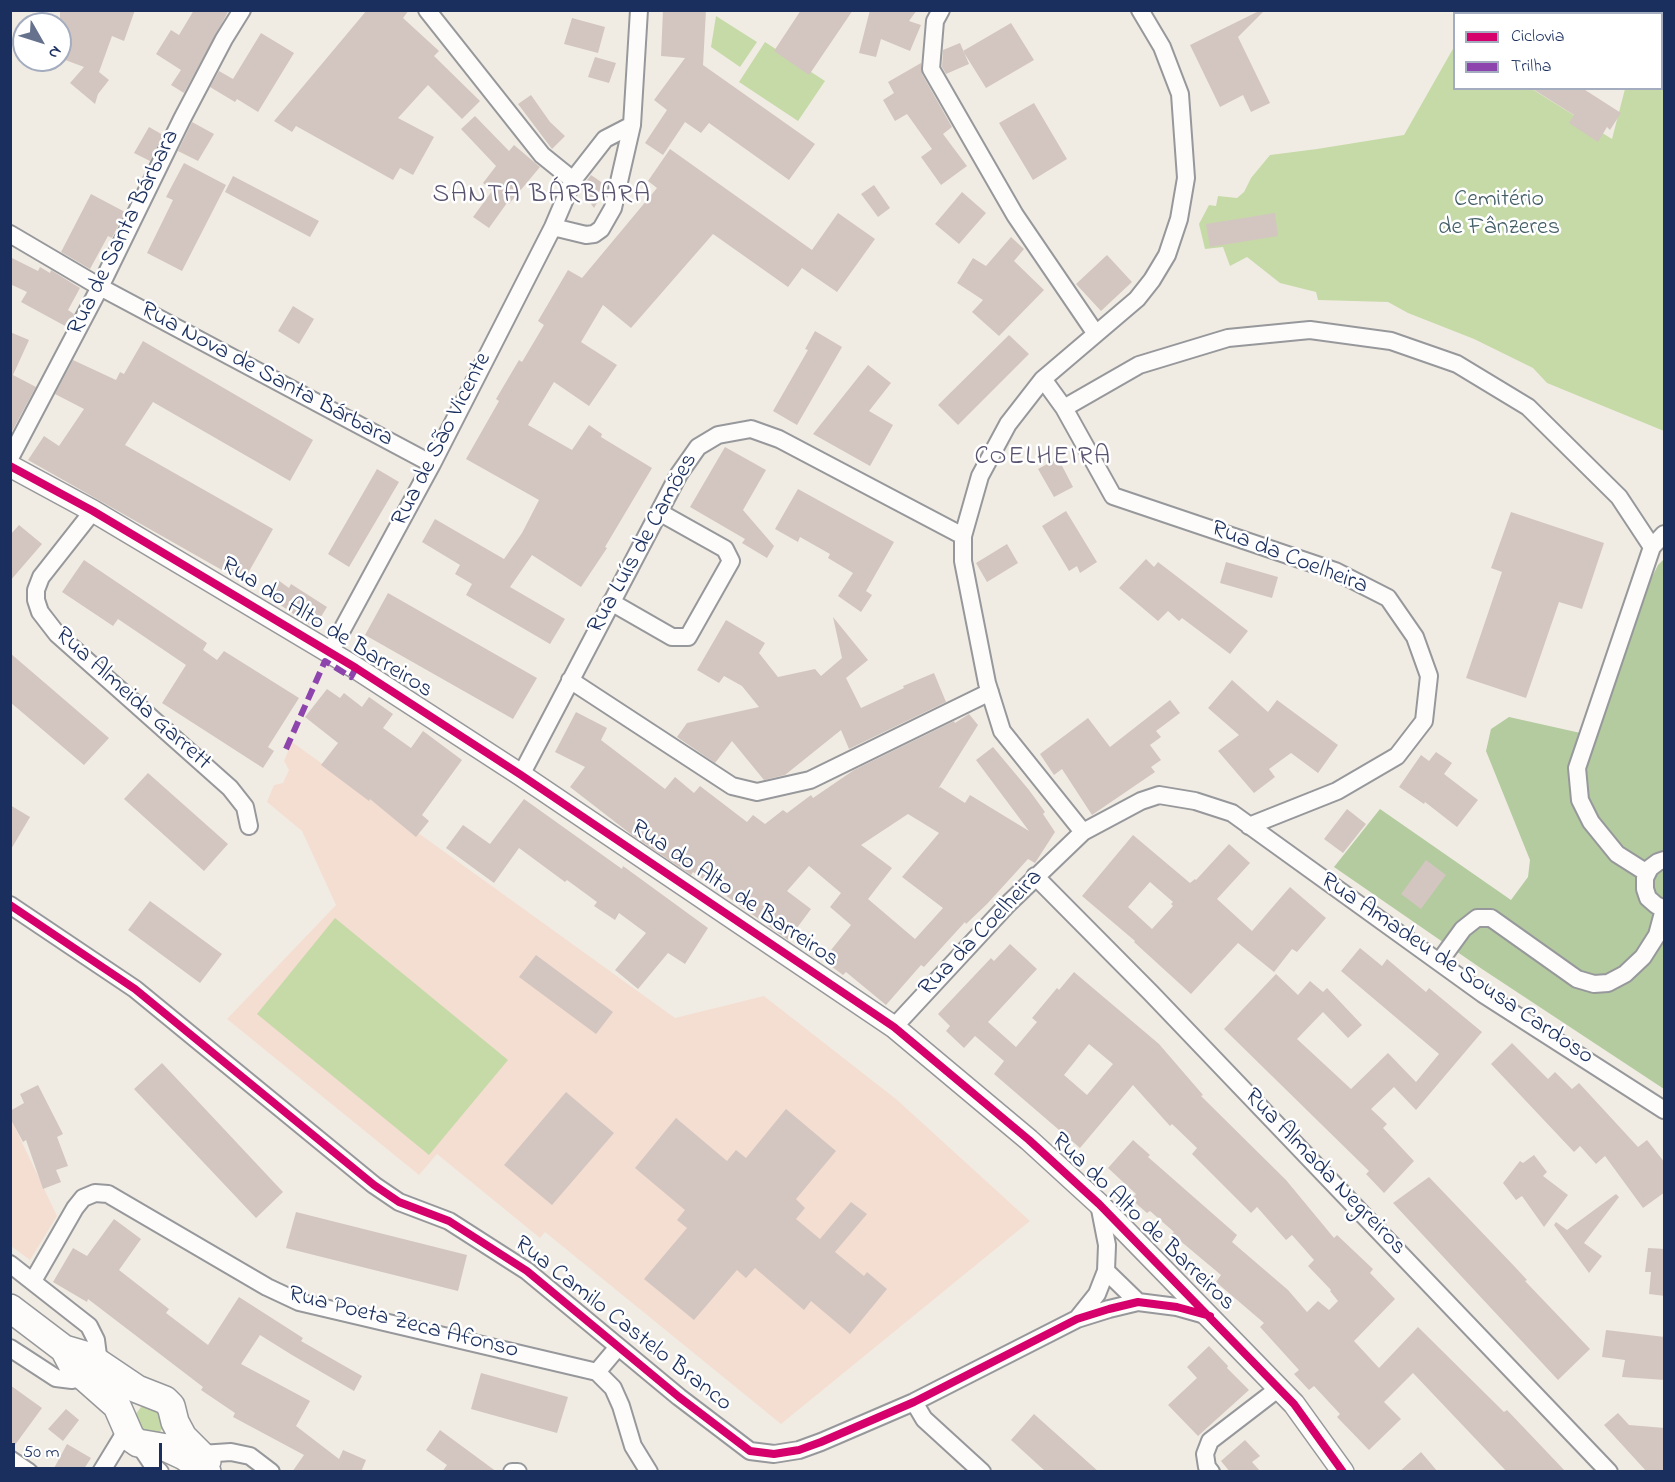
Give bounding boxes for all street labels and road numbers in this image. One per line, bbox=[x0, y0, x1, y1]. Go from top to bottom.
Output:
street label: Rua de Santa Bárbara bbox=[63, 126, 187, 340]
street label: Rua Nova de Santa Bárbara bbox=[135, 297, 397, 455]
street label: Rua de São Vicente bbox=[387, 348, 499, 532]
street label: Rua Luís de Camões bbox=[583, 449, 705, 639]
street label: Rua da Coelheira bbox=[1207, 516, 1371, 602]
street label: Rua do Alto de Barreiros bbox=[215, 552, 437, 706]
street label: Rua Almeida Garrett bbox=[48, 622, 216, 778]
street label: Rua do Alto de Barreiros bbox=[625, 815, 843, 975]
street label: Rua da Coelheira bbox=[914, 864, 1050, 1004]
street label: Rua Amadeu de Sousa Cardoso bbox=[1314, 868, 1598, 1072]
street label: Rua Almada Negreiros bbox=[1237, 1083, 1411, 1263]
street label: Rua do Alto de Barreiros bbox=[1044, 1128, 1240, 1318]
street label: Rua Camilo Castelo Branco bbox=[507, 1231, 737, 1419]
street label: Rua Poeta Zeca Afonso bbox=[285, 1281, 521, 1367]

